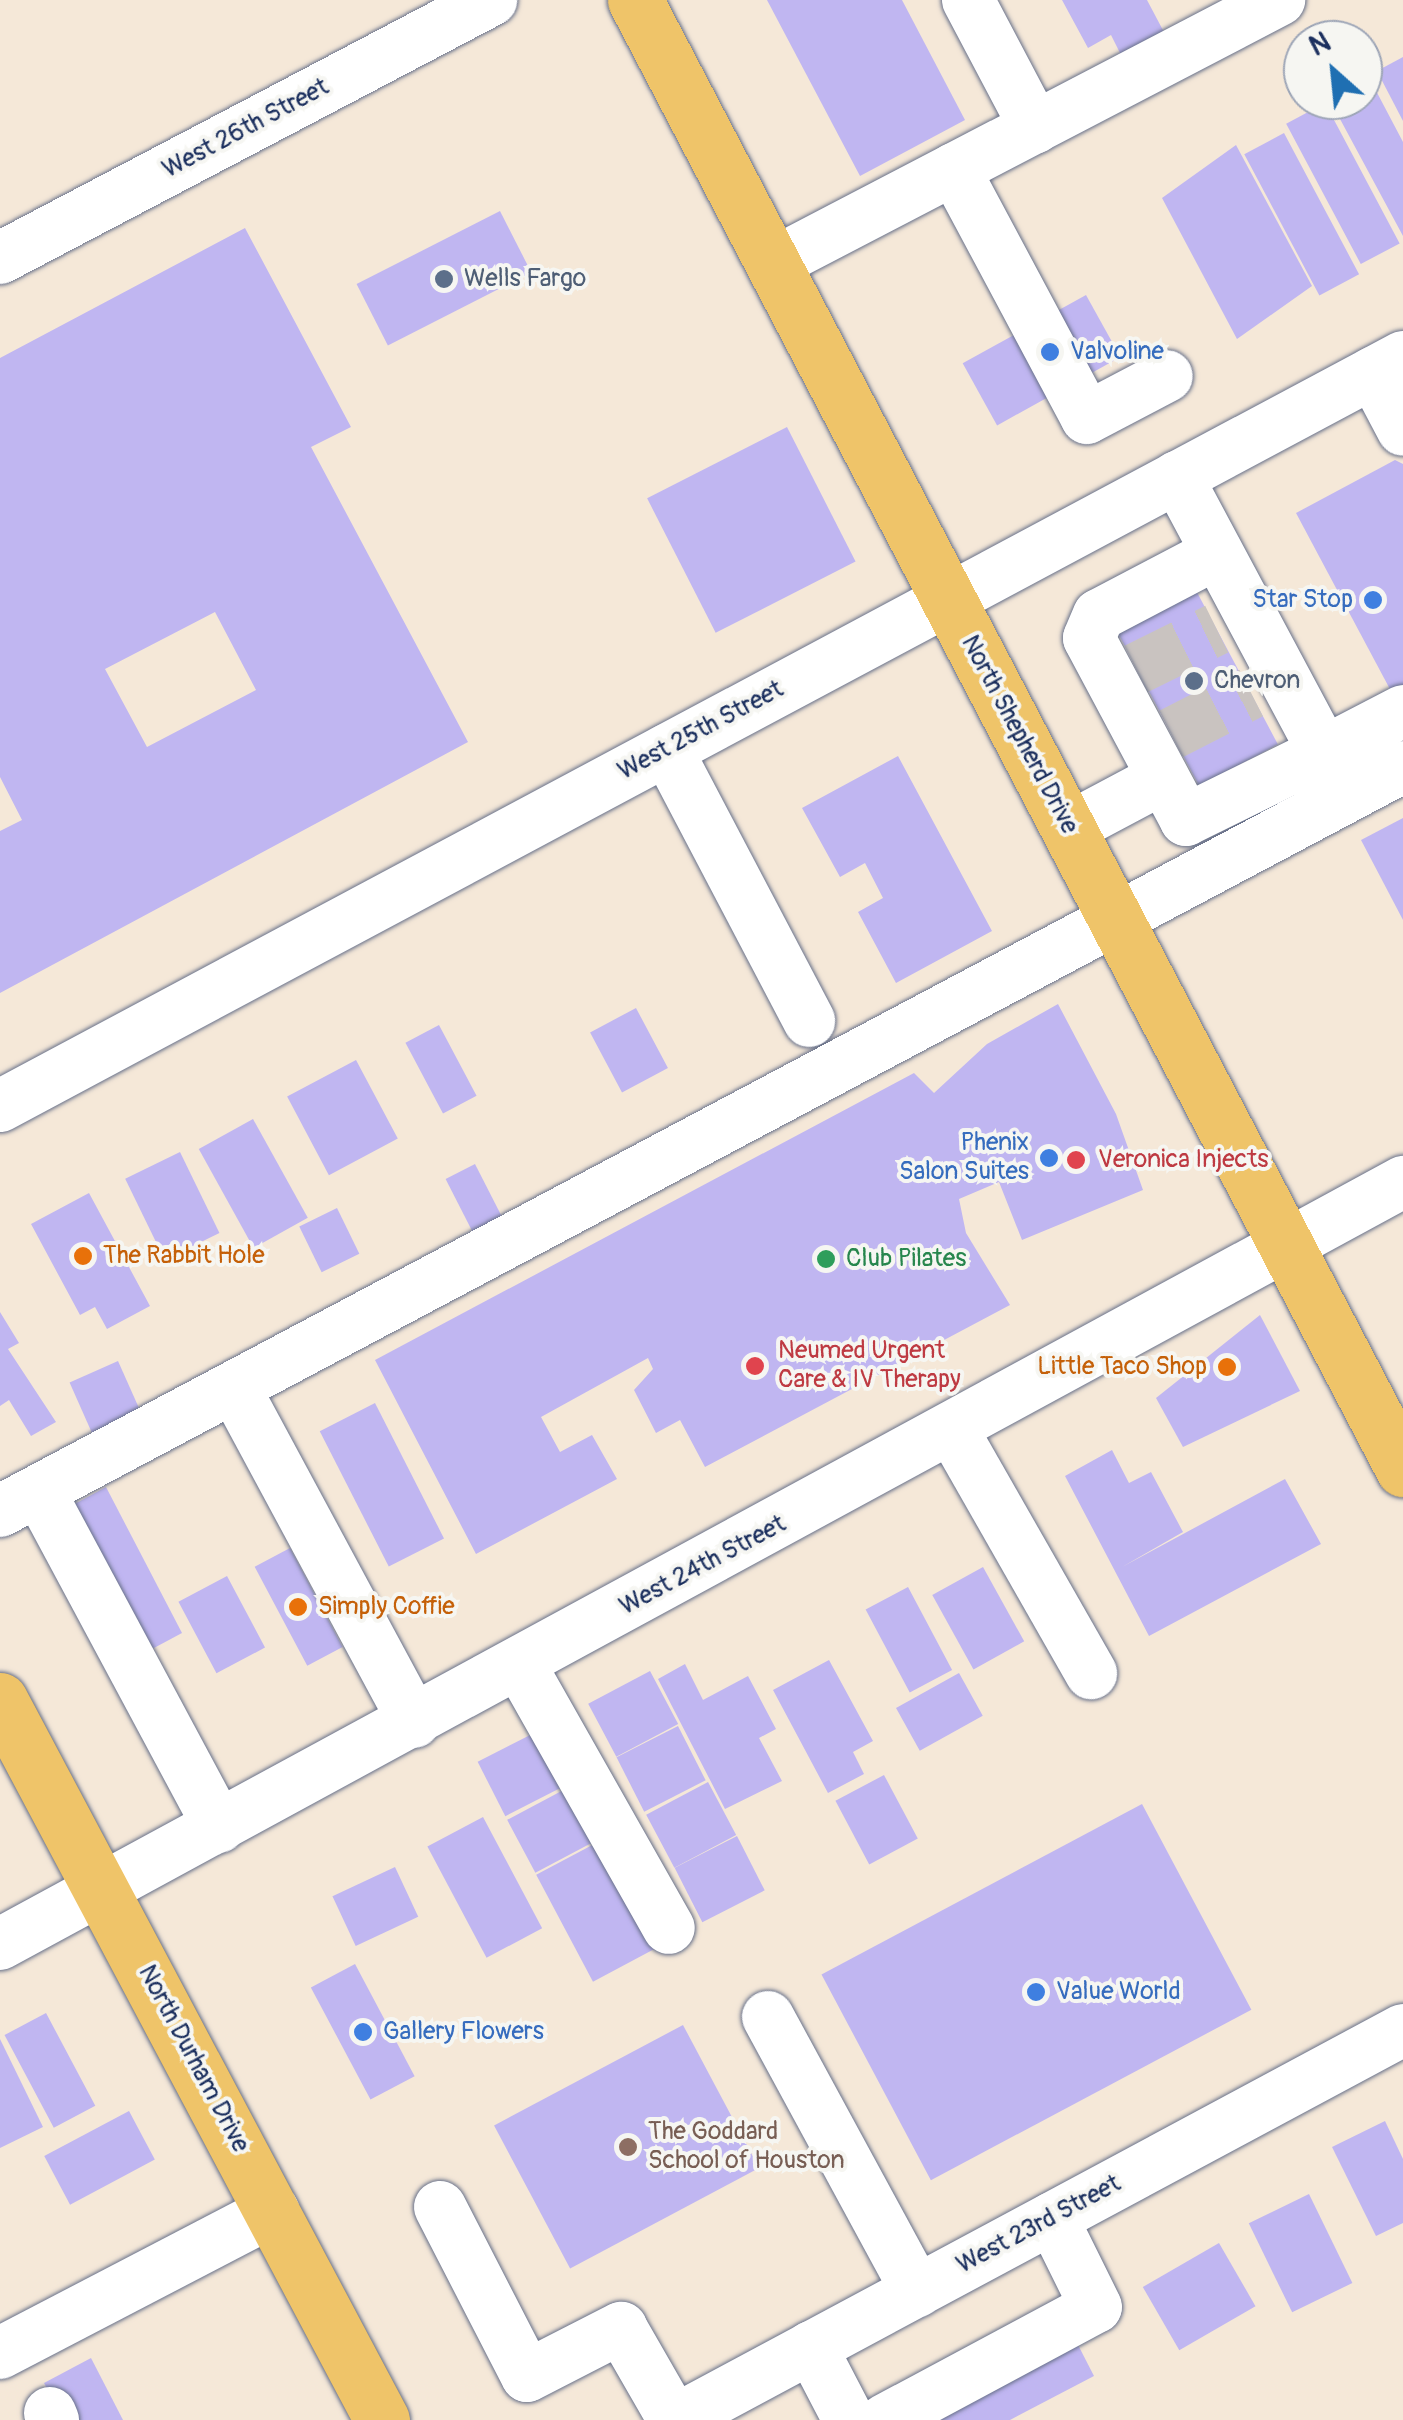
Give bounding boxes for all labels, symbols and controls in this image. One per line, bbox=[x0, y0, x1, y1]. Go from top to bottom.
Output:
north arrow bbox=[1283, 20, 1383, 120]
text: N bbox=[1304, 25, 1336, 64]
street label: West 26th Street bbox=[158, 73, 334, 185]
place label: Wells Fargo bbox=[464, 264, 586, 294]
marker: Wells Fargo bbox=[433, 268, 455, 290]
place label: Valvoline bbox=[1070, 337, 1164, 367]
marker: Valvoline bbox=[1039, 341, 1061, 363]
place label: Star Stop bbox=[1252, 585, 1353, 615]
marker: Star Stop bbox=[1362, 589, 1384, 611]
street label: North Shepherd Drive bbox=[954, 631, 1084, 839]
place label: Chevron bbox=[1214, 666, 1300, 696]
marker: Chevron bbox=[1183, 670, 1205, 692]
street label: West 25th Street bbox=[613, 675, 789, 787]
place label: Phenix Salon Suites bbox=[899, 1129, 1029, 1188]
place label: Veronica Injects bbox=[1098, 1145, 1268, 1175]
marker: Phenix Salon Suites bbox=[1038, 1147, 1060, 1169]
marker: Veronica Injects bbox=[1063, 1147, 1089, 1173]
place label: The Rabbit Hole bbox=[103, 1241, 264, 1271]
place label: Club Pilates bbox=[846, 1244, 966, 1274]
marker: The Rabbit Hole bbox=[72, 1245, 94, 1267]
marker: Club Pilates bbox=[815, 1248, 837, 1270]
place label: Neumed Urgent Care & IV Therapy bbox=[778, 1337, 961, 1396]
place label: Little Taco Shop bbox=[1037, 1352, 1207, 1382]
marker: Neumed Urgent Care & IV Therapy bbox=[742, 1353, 768, 1379]
marker: Little Taco Shop bbox=[1216, 1356, 1238, 1378]
street label: West 24th Street bbox=[615, 1510, 791, 1622]
place label: Simply Coffie bbox=[318, 1592, 454, 1622]
marker: Simply Coffie bbox=[287, 1596, 309, 1618]
street label: North Durham Drive bbox=[131, 1960, 255, 2158]
place label: Value World bbox=[1056, 1977, 1181, 2007]
marker: Value World bbox=[1025, 1981, 1047, 2003]
place label: Gallery Flowers bbox=[383, 2017, 544, 2047]
marker: Gallery Flowers bbox=[352, 2021, 374, 2043]
place label: The Goddard School of Houston bbox=[648, 2118, 845, 2177]
marker: The Goddard School of Houston bbox=[617, 2136, 639, 2158]
street label: West 23rd Street bbox=[952, 2169, 1126, 2281]

